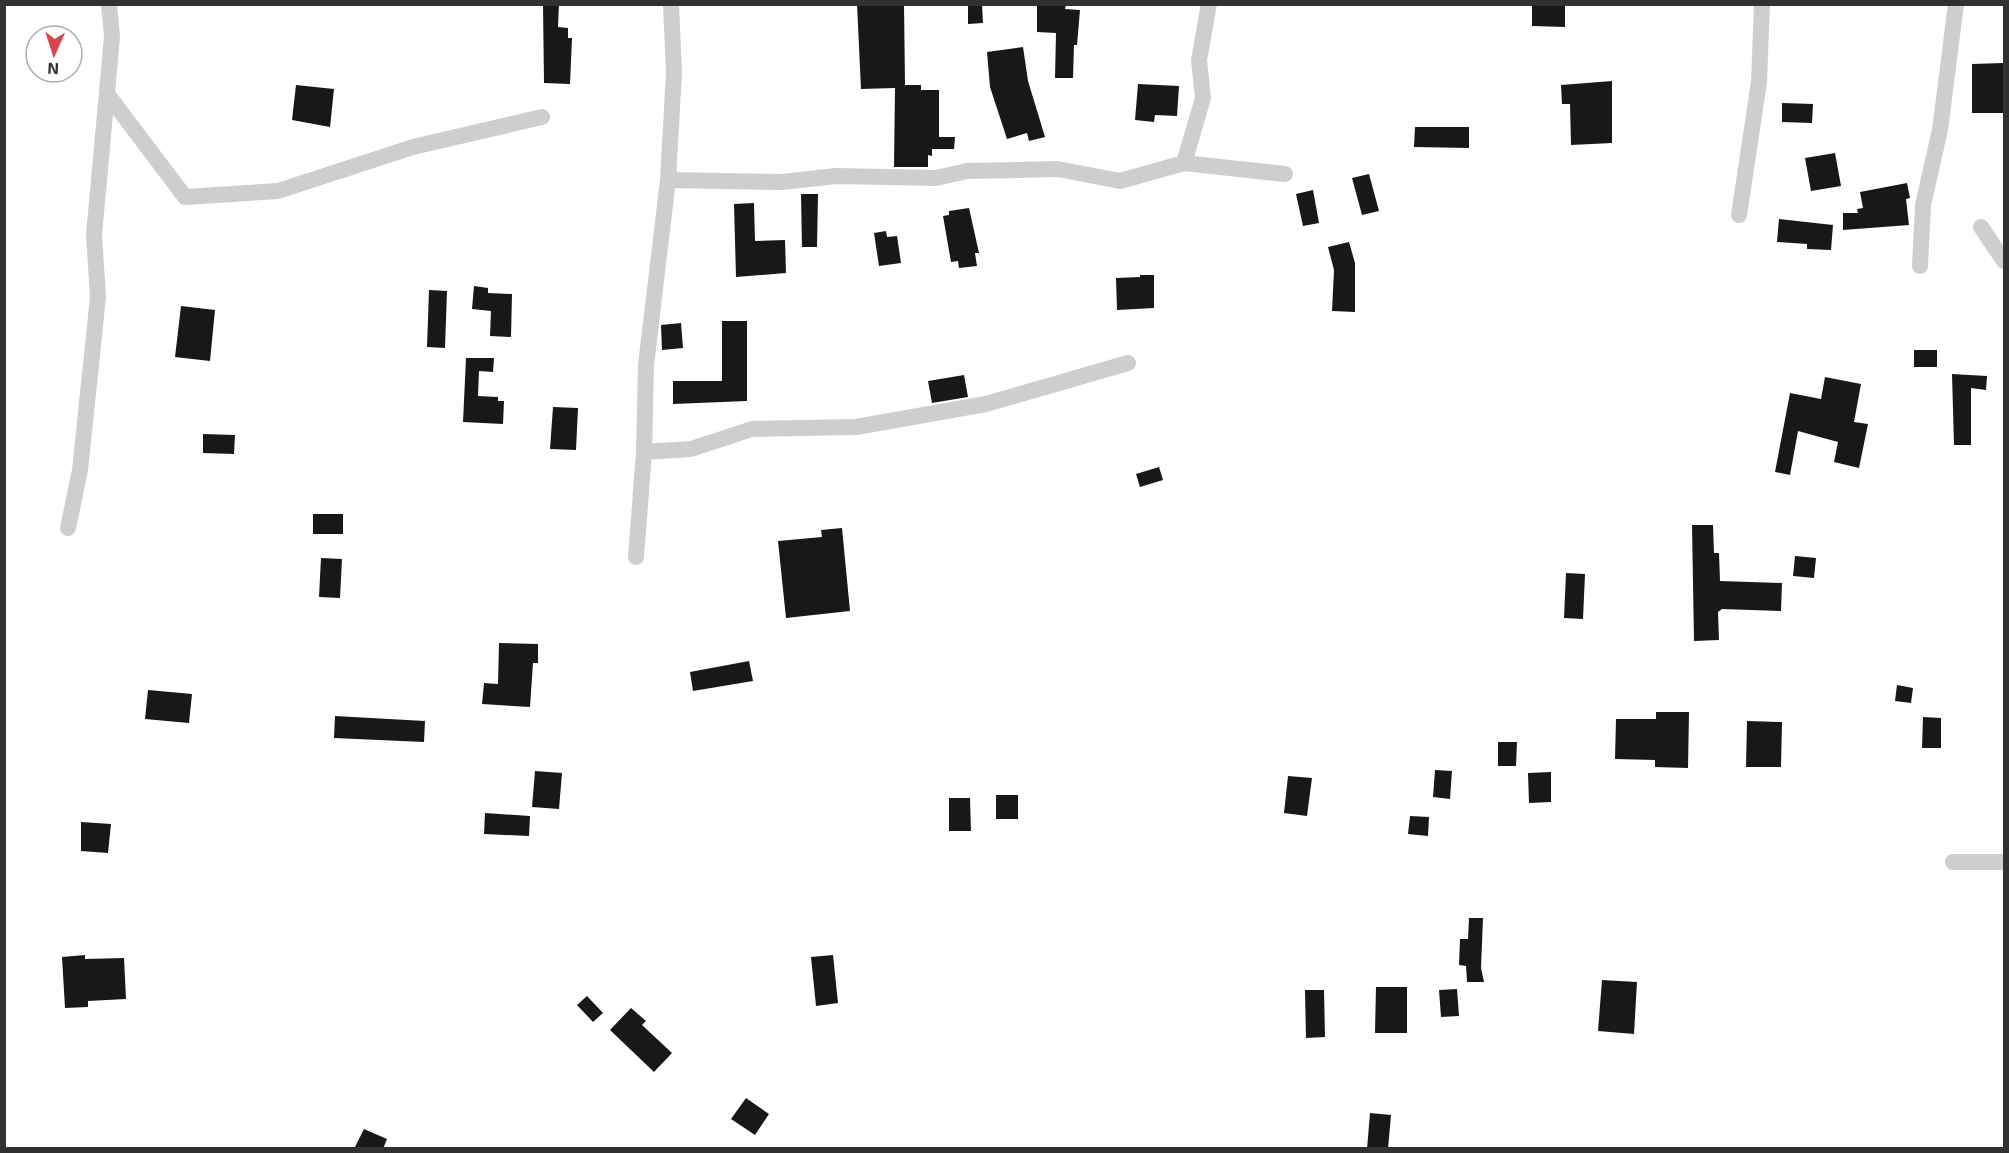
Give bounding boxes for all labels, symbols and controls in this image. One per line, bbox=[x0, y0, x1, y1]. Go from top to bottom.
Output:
north arrow bbox=[24, 24, 84, 84]
text: N bbox=[47, 60, 59, 79]

